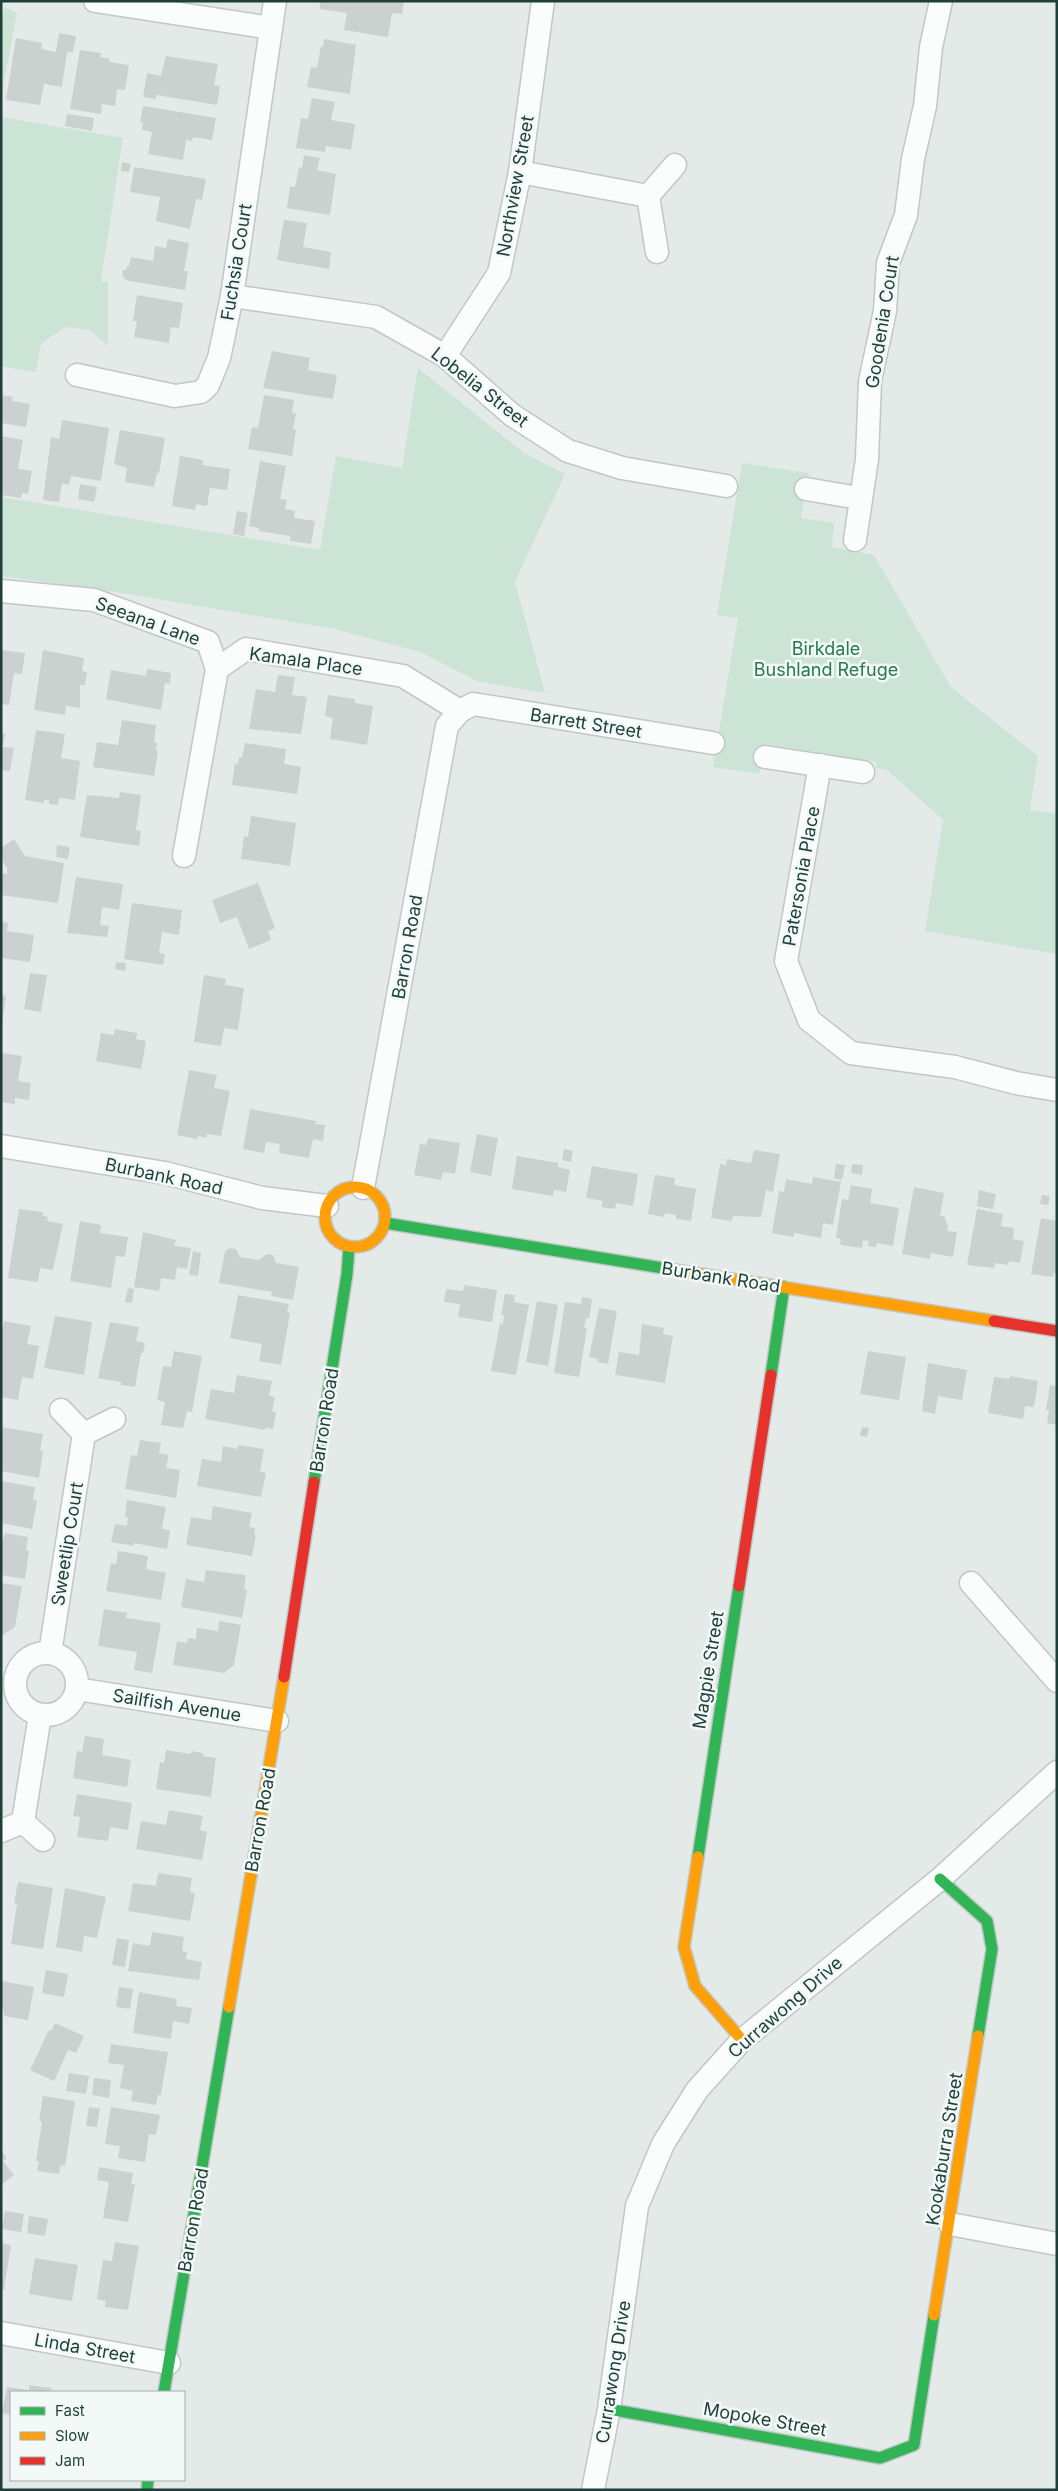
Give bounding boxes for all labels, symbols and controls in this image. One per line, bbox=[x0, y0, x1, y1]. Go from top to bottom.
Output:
street label: Northview Street bbox=[492, 114, 538, 258]
street label: Fuchsia Court bbox=[216, 202, 256, 322]
street label: Goodenia Court bbox=[861, 254, 903, 390]
street label: Lobelia Street bbox=[427, 343, 533, 431]
street label: Seeana Lane bbox=[93, 592, 203, 650]
park label: Birkdale Bushland Refuge bbox=[754, 638, 898, 680]
street label: Kamala Place bbox=[248, 643, 364, 679]
street label: Barrett Street bbox=[528, 704, 644, 742]
street label: Patersonia Place bbox=[778, 804, 824, 948]
street label: Barron Road bbox=[388, 893, 426, 1001]
street label: Burbank Road bbox=[103, 1153, 225, 1199]
street label: Burbank Road bbox=[660, 1257, 782, 1297]
street label: Barron Road bbox=[305, 1366, 343, 1474]
street label: Sweetlip Court bbox=[47, 1480, 87, 1607]
street label: Magpie Street bbox=[688, 1609, 728, 1730]
street label: Sailfish Avenue bbox=[111, 1684, 243, 1726]
street label: Barron Road bbox=[241, 1766, 279, 1874]
street label: Currawong Drive bbox=[724, 1952, 846, 2062]
street label: Kookaburra Street bbox=[922, 2071, 966, 2227]
street label: Barron Road bbox=[174, 2166, 212, 2274]
street label: Currawong Drive bbox=[591, 2299, 635, 2445]
street label: Linda Street bbox=[33, 2329, 137, 2367]
legend bbox=[10, 2391, 185, 2481]
street label: Mopoke Street bbox=[702, 2398, 828, 2440]
text: Fast bbox=[55, 2401, 85, 2420]
text: Slow bbox=[55, 2426, 89, 2445]
text: Jam bbox=[55, 2451, 85, 2470]

